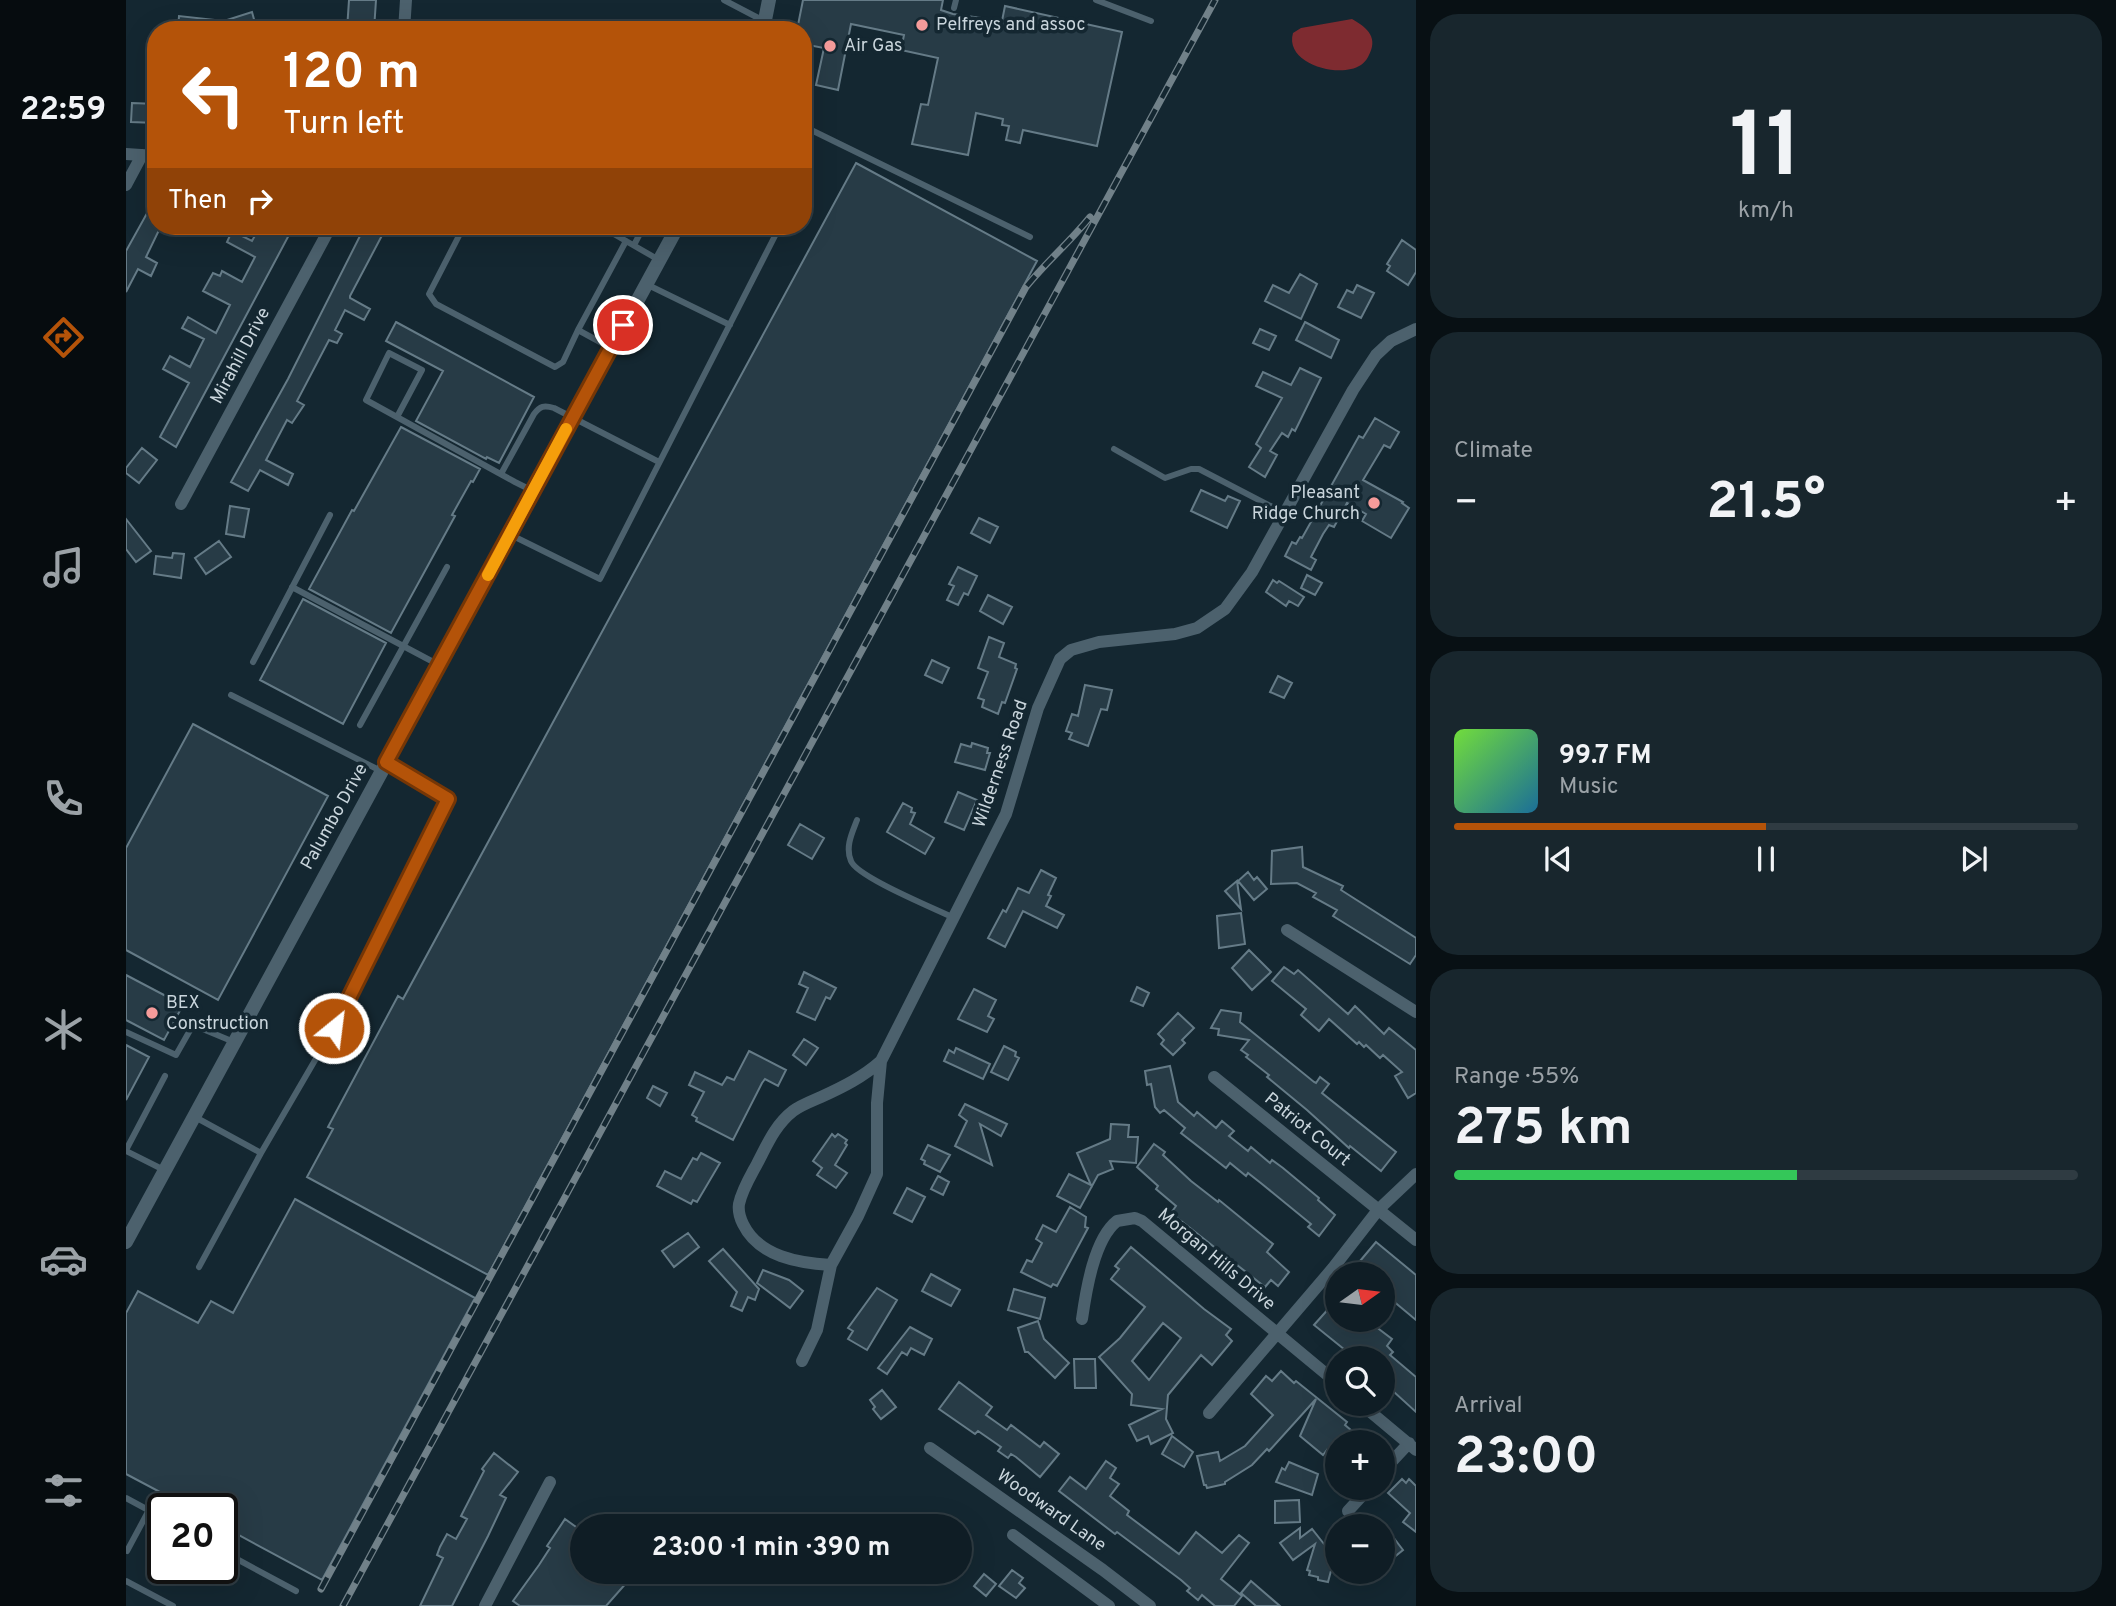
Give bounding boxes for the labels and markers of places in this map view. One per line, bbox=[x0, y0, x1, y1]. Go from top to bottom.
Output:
place label: Pelfreys and assoc bbox=[936, 14, 1085, 37]
marker: Pelfreys and assoc bbox=[914, 17, 930, 33]
place label: Air Gas bbox=[844, 35, 902, 58]
marker: Air Gas bbox=[822, 38, 838, 54]
pin bbox=[593, 295, 653, 355]
place label: Pleasant Ridge Church bbox=[1252, 482, 1360, 526]
marker: Pleasant Ridge Church bbox=[1366, 495, 1382, 511]
place label: BEX Construction bbox=[166, 992, 269, 1036]
marker: BEX Construction bbox=[144, 1005, 160, 1021]

